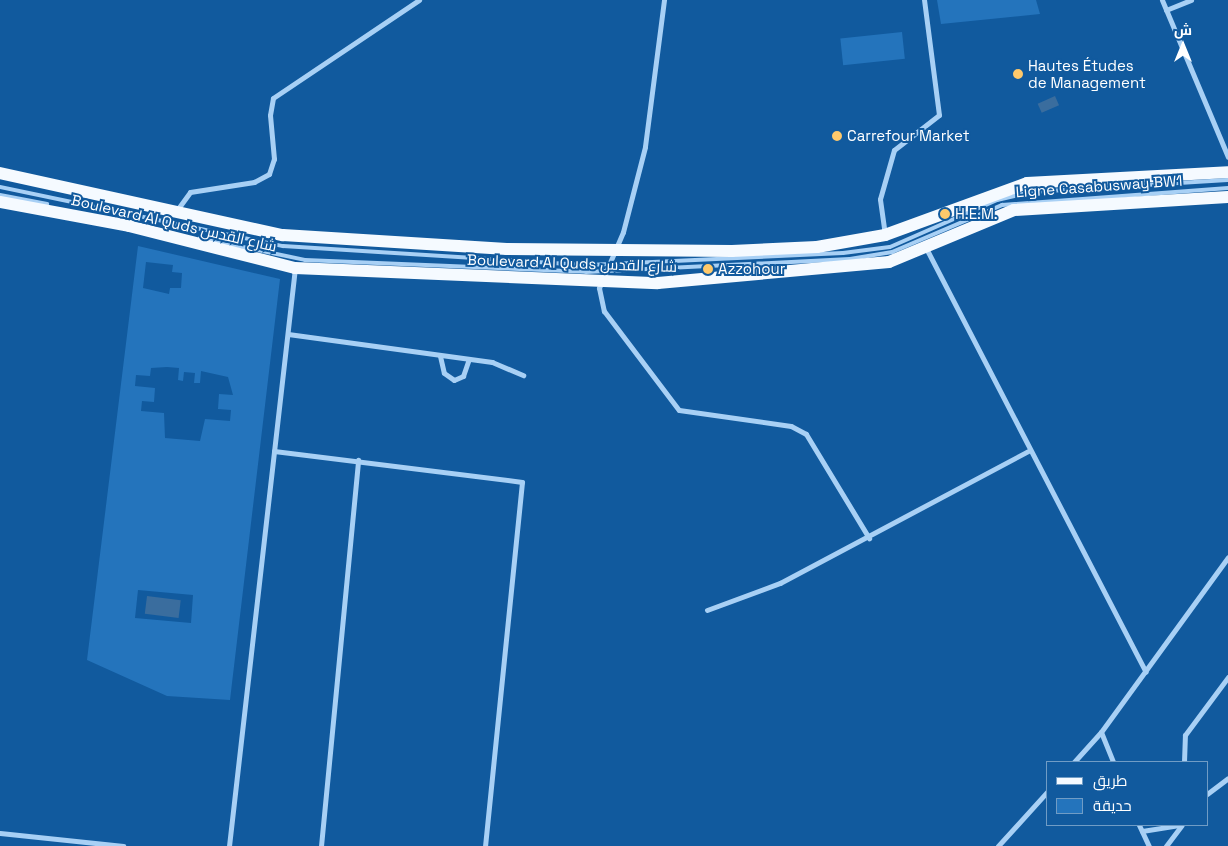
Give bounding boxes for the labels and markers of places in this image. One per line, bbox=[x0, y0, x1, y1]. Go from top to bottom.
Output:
place label: Hautes Études de Management bbox=[1028, 56, 1146, 91]
marker: Hautes Études de Management bbox=[1012, 68, 1024, 80]
place label: Carrefour Market bbox=[847, 127, 970, 145]
marker: Carrefour Market bbox=[831, 130, 843, 142]
place label: H.E.M. bbox=[955, 205, 998, 223]
marker: H.E.M. bbox=[939, 208, 951, 220]
place label: Azzohour bbox=[718, 260, 785, 278]
marker: Azzohour bbox=[702, 263, 714, 275]

